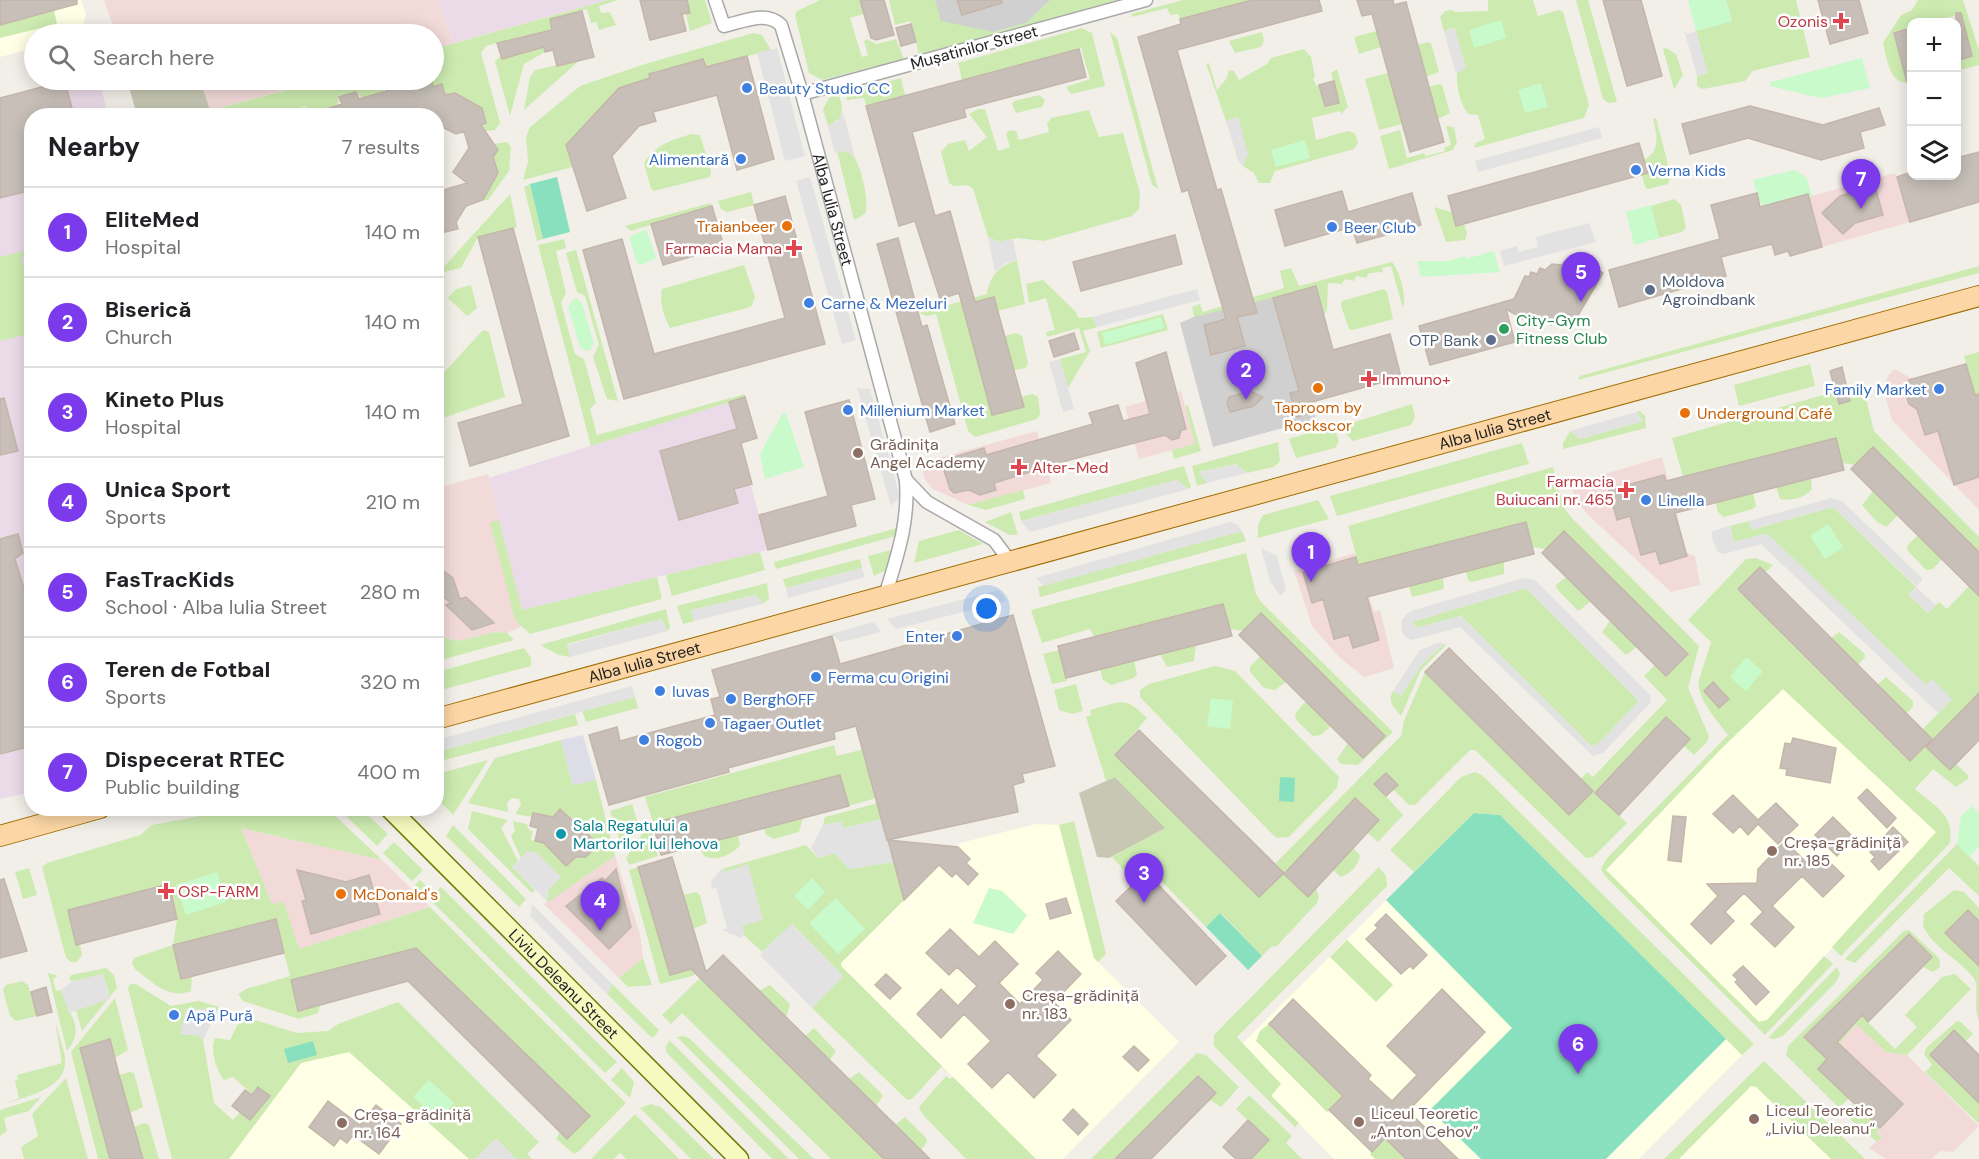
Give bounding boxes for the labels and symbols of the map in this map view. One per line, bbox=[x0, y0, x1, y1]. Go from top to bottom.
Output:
place label: Ozonis bbox=[1778, 11, 1828, 32]
marker: Ozonis bbox=[1832, 12, 1850, 30]
street label: Mușatinilor Street bbox=[908, 20, 1040, 75]
place label: Beauty Studio CC bbox=[759, 78, 890, 99]
marker: Beauty Studio CC bbox=[740, 81, 754, 95]
place label: Alimentară bbox=[649, 149, 729, 170]
street label: Alba Iulia Street bbox=[807, 151, 858, 268]
marker: Alimentară bbox=[734, 152, 748, 166]
place label: Verna Kids bbox=[1648, 160, 1726, 181]
pin: 7 bbox=[1842, 160, 1880, 209]
marker: Verna Kids bbox=[1629, 163, 1643, 177]
place label: Traianbeer bbox=[696, 216, 775, 237]
place label: Beer Club bbox=[1344, 217, 1416, 238]
marker: Traianbeer bbox=[780, 219, 794, 233]
marker: Beer Club bbox=[1325, 220, 1339, 234]
place label: Farmacia Mama bbox=[665, 238, 782, 259]
marker: Farmacia Mama bbox=[787, 241, 801, 255]
pin: 5 bbox=[1562, 252, 1600, 302]
place label: Moldova Agroindbank bbox=[1662, 271, 1756, 310]
marker: Moldova Agroindbank bbox=[1643, 283, 1657, 297]
place label: Carne & Mezeluri bbox=[821, 293, 947, 314]
marker: Carne & Mezeluri bbox=[802, 296, 816, 310]
place label: City-Gym Fitness Club bbox=[1516, 310, 1608, 349]
marker: City-Gym Fitness Club bbox=[1497, 322, 1511, 336]
place label: OTP Bank bbox=[1409, 330, 1479, 351]
marker: OTP Bank bbox=[1484, 333, 1498, 347]
pin: 2 bbox=[1226, 350, 1266, 400]
place label: Immuno+ bbox=[1382, 369, 1451, 390]
marker: Immuno+ bbox=[1360, 370, 1378, 388]
place label: Family Market bbox=[1825, 379, 1927, 400]
marker: Taproom by Rockscor bbox=[1311, 381, 1325, 395]
marker: Family Market bbox=[1932, 382, 1946, 396]
place label: Taproom by Rockscor bbox=[1274, 397, 1362, 436]
place label: Millenium Market bbox=[860, 400, 985, 421]
marker: Millenium Market bbox=[841, 403, 855, 417]
place label: Underground Café bbox=[1697, 403, 1833, 424]
street label: Alba Iulia Street bbox=[1436, 404, 1554, 455]
marker: Underground Café bbox=[1678, 406, 1692, 420]
place label: Grădinița Angel Academy bbox=[870, 434, 986, 473]
marker: Grădinița Angel Academy bbox=[851, 446, 865, 460]
place label: Alter-Med bbox=[1032, 457, 1108, 478]
marker: Alter-Med bbox=[1010, 458, 1028, 476]
place label: Farmacia Buiucani nr. 465 bbox=[1496, 471, 1614, 510]
marker: Farmacia Buiucani nr. 465 bbox=[1619, 483, 1633, 497]
place label: Linella bbox=[1658, 490, 1704, 511]
marker: Linella bbox=[1639, 493, 1653, 507]
pin: 1 bbox=[1292, 532, 1330, 582]
your location bbox=[972, 594, 1001, 623]
place label: Enter bbox=[906, 626, 945, 647]
marker: Enter bbox=[950, 629, 964, 643]
street label: Alba Iulia Street bbox=[586, 637, 703, 688]
place label: Ferma cu Origini bbox=[828, 667, 949, 688]
marker: Ferma cu Origini bbox=[809, 670, 823, 684]
place label: Iuvas bbox=[672, 681, 710, 702]
marker: Iuvas bbox=[653, 684, 667, 698]
place label: BerghOFF bbox=[743, 689, 816, 710]
marker: BerghOFF bbox=[724, 692, 738, 706]
place label: Tagaer Outlet bbox=[722, 713, 822, 734]
marker: Tagaer Outlet bbox=[703, 716, 717, 730]
place label: Rogob bbox=[656, 730, 702, 751]
marker: Rogob bbox=[637, 733, 651, 747]
place label: Sala Regatului a Martorilor lui Iehova bbox=[573, 815, 718, 854]
marker: Sala Regatului a Martorilor lui Iehova bbox=[554, 827, 568, 841]
place label: Creșa-grădiniță nr. 185 bbox=[1784, 832, 1901, 871]
marker: Creșa-grădiniță nr. 185 bbox=[1765, 844, 1779, 858]
pin: 3 bbox=[1124, 854, 1164, 903]
place label: OSP-FARM bbox=[178, 881, 259, 902]
pin: 4 bbox=[580, 882, 620, 931]
marker: OSP-FARM bbox=[159, 884, 173, 898]
place label: McDonald's bbox=[353, 884, 438, 905]
marker: McDonald's bbox=[334, 887, 348, 901]
street label: Liviu Deleanu Street bbox=[504, 924, 623, 1044]
place label: Creșa-grădiniță nr. 183 bbox=[1022, 985, 1139, 1024]
marker: Creșa-grădiniță nr. 183 bbox=[1003, 997, 1017, 1011]
place label: Apă Pură bbox=[186, 1005, 253, 1026]
marker: Apă Pură bbox=[167, 1008, 181, 1022]
pin: 6 bbox=[1558, 1024, 1598, 1074]
place label: Liceul Teoretic „Liviu Deleanu“ bbox=[1766, 1100, 1875, 1139]
place label: Liceul Teoretic „Anton Cehov” bbox=[1371, 1103, 1479, 1142]
place label: Creșa-grădiniță nr. 164 bbox=[354, 1104, 471, 1143]
marker: Liceul Teoretic „Liviu Deleanu“ bbox=[1747, 1112, 1761, 1126]
marker: Liceul Teoretic „Anton Cehov” bbox=[1352, 1115, 1366, 1129]
marker: Creșa-grădiniță nr. 164 bbox=[335, 1116, 349, 1130]

